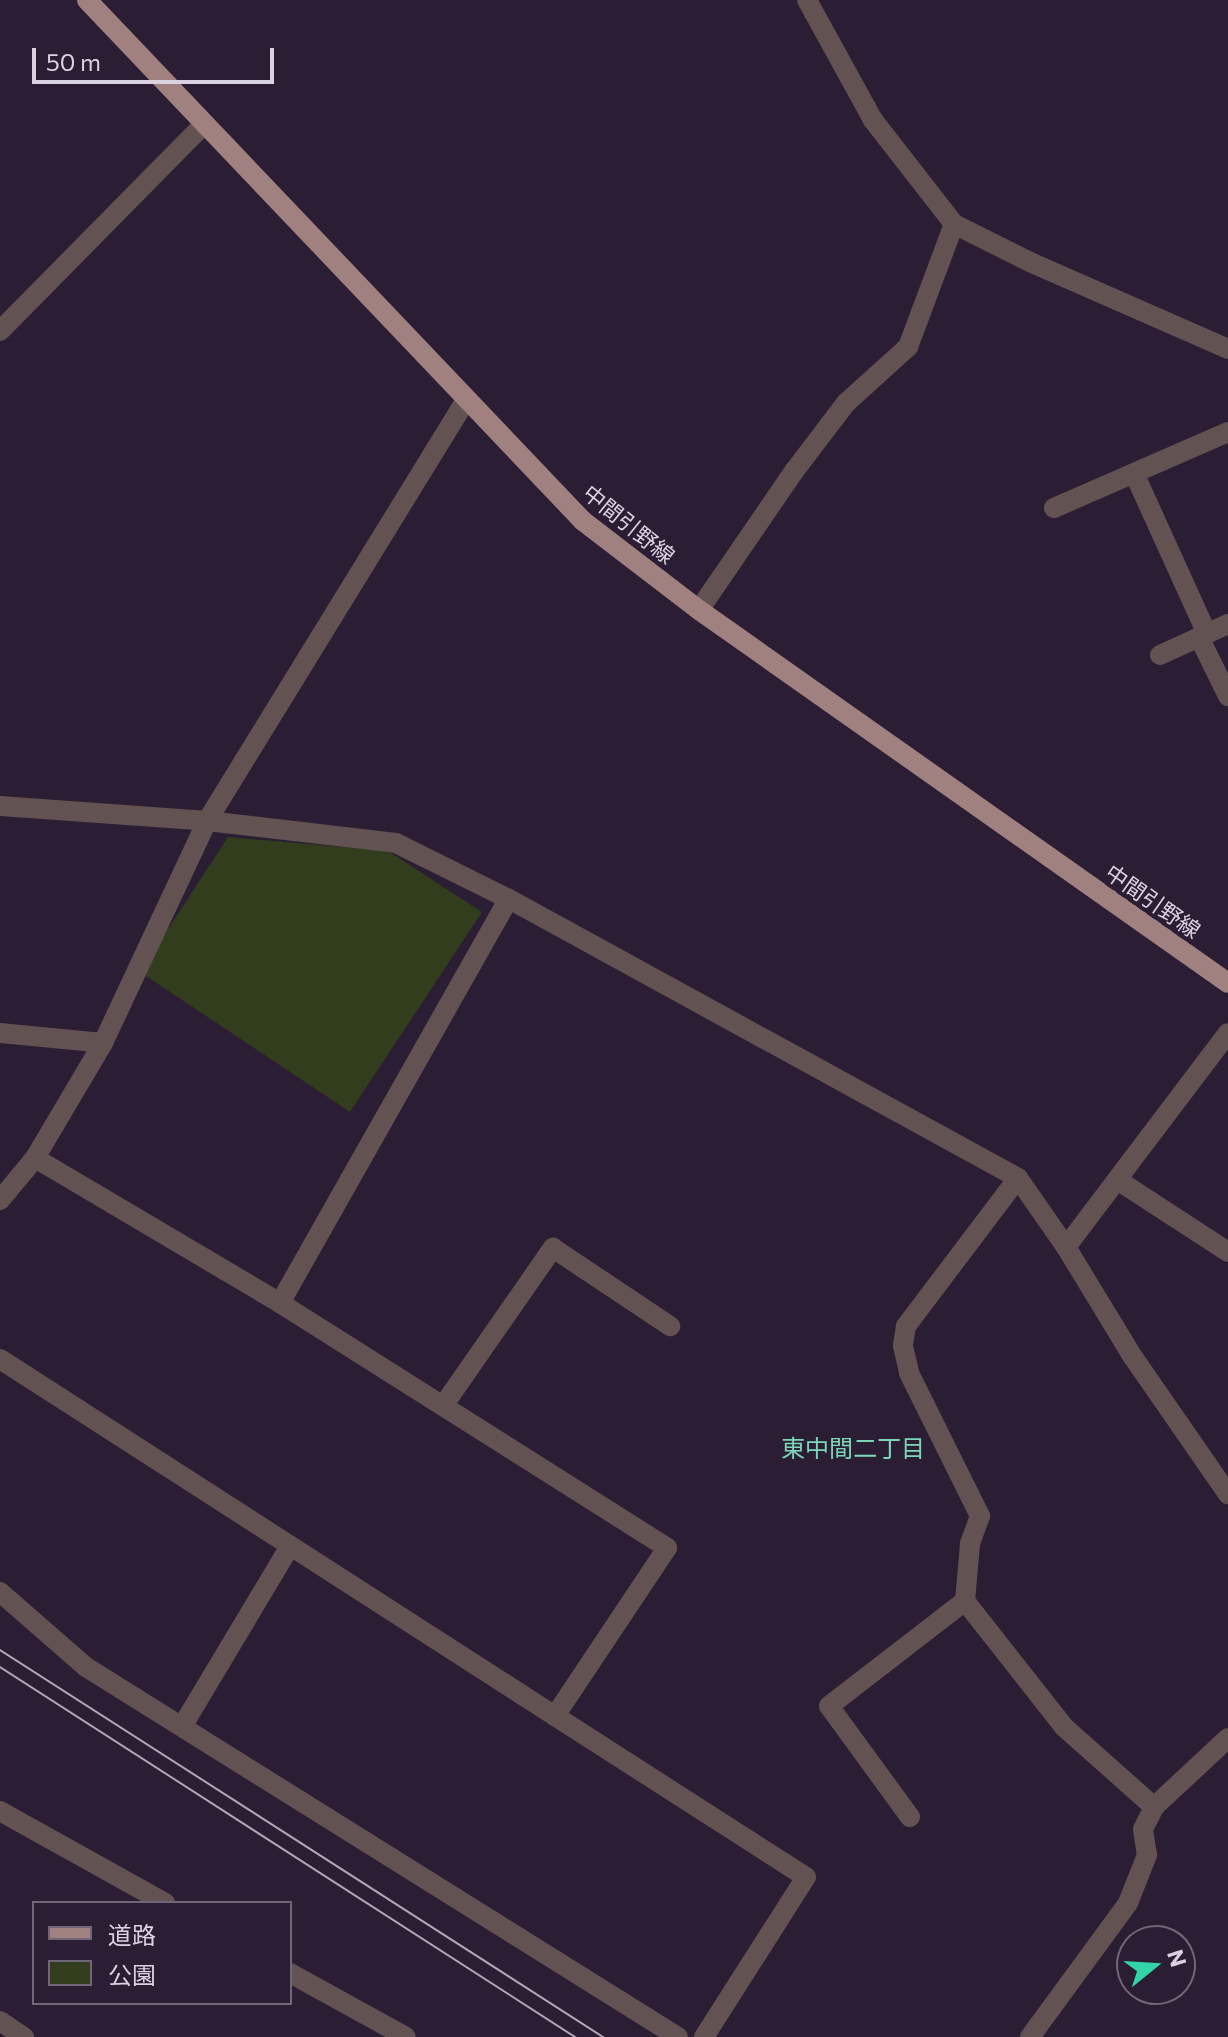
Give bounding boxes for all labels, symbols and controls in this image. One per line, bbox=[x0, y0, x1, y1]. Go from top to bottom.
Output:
scale bar bbox=[36, 32, 278, 82]
text: 50 m bbox=[46, 47, 101, 76]
street label: 中間引野線 bbox=[578, 479, 680, 569]
street label: 中間引野線 bbox=[1100, 859, 1206, 943]
district label: 東中間二丁目 bbox=[781, 1434, 925, 1462]
legend bbox=[32, 1901, 292, 2005]
text: 道路 bbox=[108, 1920, 156, 1949]
north arrow bbox=[1116, 1925, 1196, 2005]
text: N bbox=[1162, 1946, 1193, 1970]
text: 公園 bbox=[108, 1960, 156, 1989]

